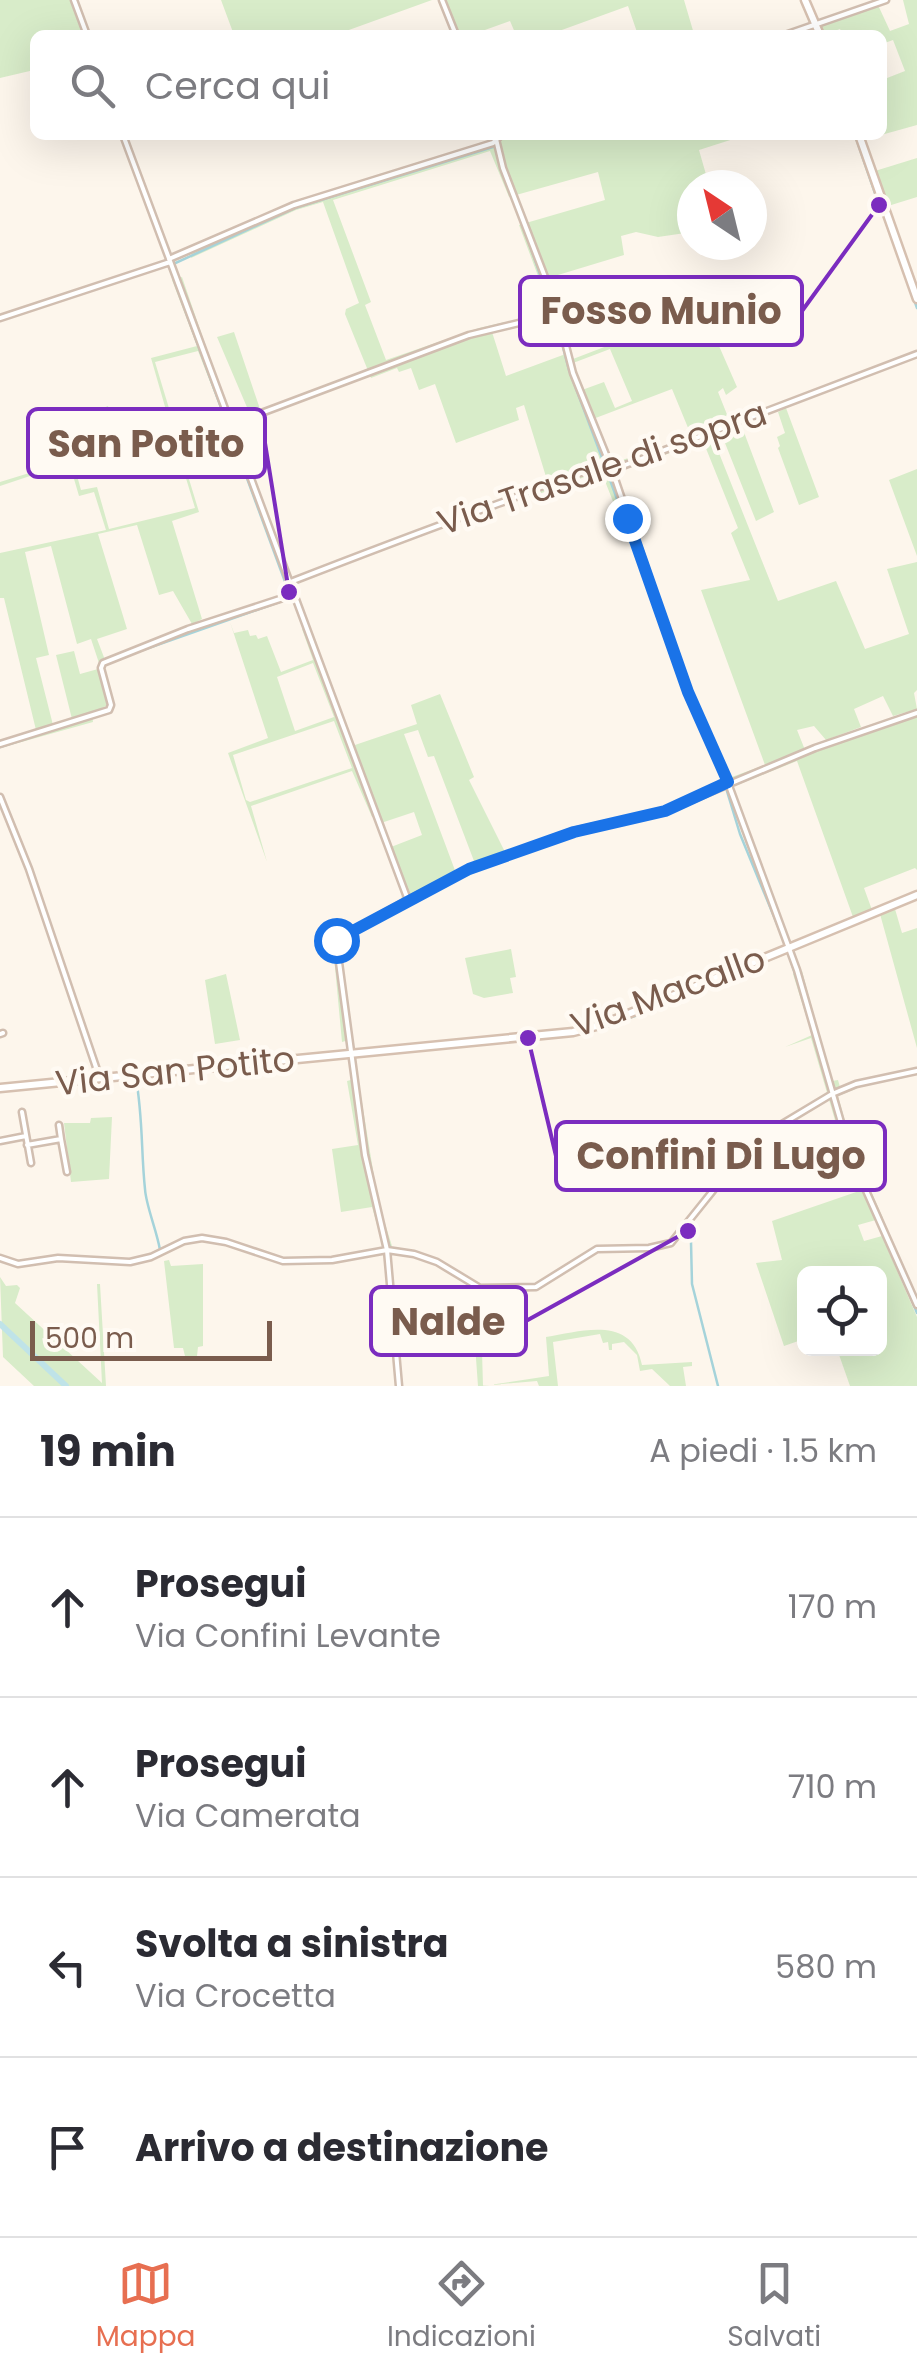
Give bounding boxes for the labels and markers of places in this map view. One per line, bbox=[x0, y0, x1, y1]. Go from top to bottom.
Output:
callout: Fosso Munio bbox=[520, 277, 802, 345]
callout: San Potito bbox=[28, 409, 265, 477]
callout: Confini Di Lugo bbox=[556, 1122, 885, 1190]
callout: Nalde bbox=[371, 1287, 526, 1355]

